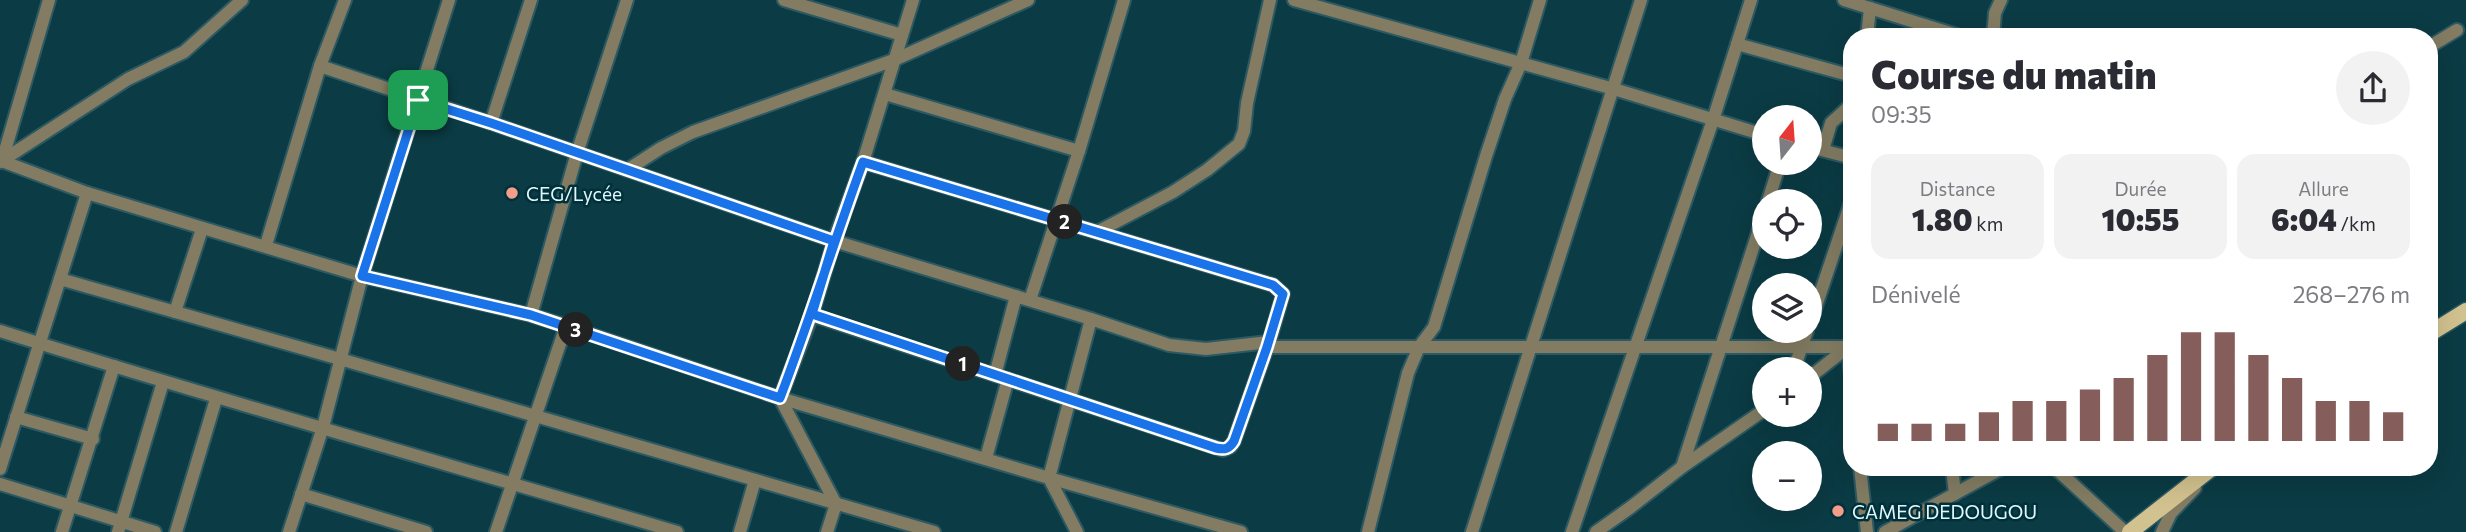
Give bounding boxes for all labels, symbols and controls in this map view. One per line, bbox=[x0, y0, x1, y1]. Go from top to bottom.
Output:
text: Course du matin bbox=[1871, 50, 2156, 97]
button: share bbox=[2336, 51, 2410, 125]
pin bbox=[388, 70, 448, 130]
icon: arrive bbox=[399, 81, 437, 119]
text: 09:35 bbox=[1871, 100, 1932, 128]
north arrow bbox=[1752, 105, 1822, 175]
map controls bbox=[1752, 105, 1822, 511]
text: Distance bbox=[1920, 177, 1995, 200]
text: Durée bbox=[2115, 177, 2166, 200]
text: Allure bbox=[2298, 177, 2349, 200]
place label: CEG/Lycée bbox=[526, 182, 622, 205]
marker: CEG/Lycée bbox=[504, 185, 520, 201]
button: locate bbox=[1752, 189, 1822, 259]
text: 1.80 bbox=[1912, 200, 1973, 237]
text: 10:55 bbox=[2102, 200, 2179, 237]
text: 6:04 bbox=[2271, 200, 2337, 237]
pin: 2 bbox=[1048, 204, 1082, 240]
text: 2 bbox=[1059, 210, 1070, 233]
text: km bbox=[1973, 212, 2003, 235]
text: /km bbox=[2337, 212, 2376, 235]
button: layers bbox=[1752, 273, 1822, 343]
text: Dénivelé bbox=[1871, 280, 1961, 308]
text: 268–276 m bbox=[2293, 280, 2410, 308]
pin: 3 bbox=[558, 312, 594, 348]
text: 3 bbox=[570, 318, 581, 341]
pin: 1 bbox=[946, 346, 981, 382]
text: 1 bbox=[958, 352, 967, 375]
button: + bbox=[1752, 357, 1822, 427]
button: − bbox=[1752, 441, 1822, 511]
place label: CAMEG DEDOUGOU bbox=[1852, 500, 2037, 523]
marker: CAMEG DEDOUGOU bbox=[1830, 503, 1846, 519]

